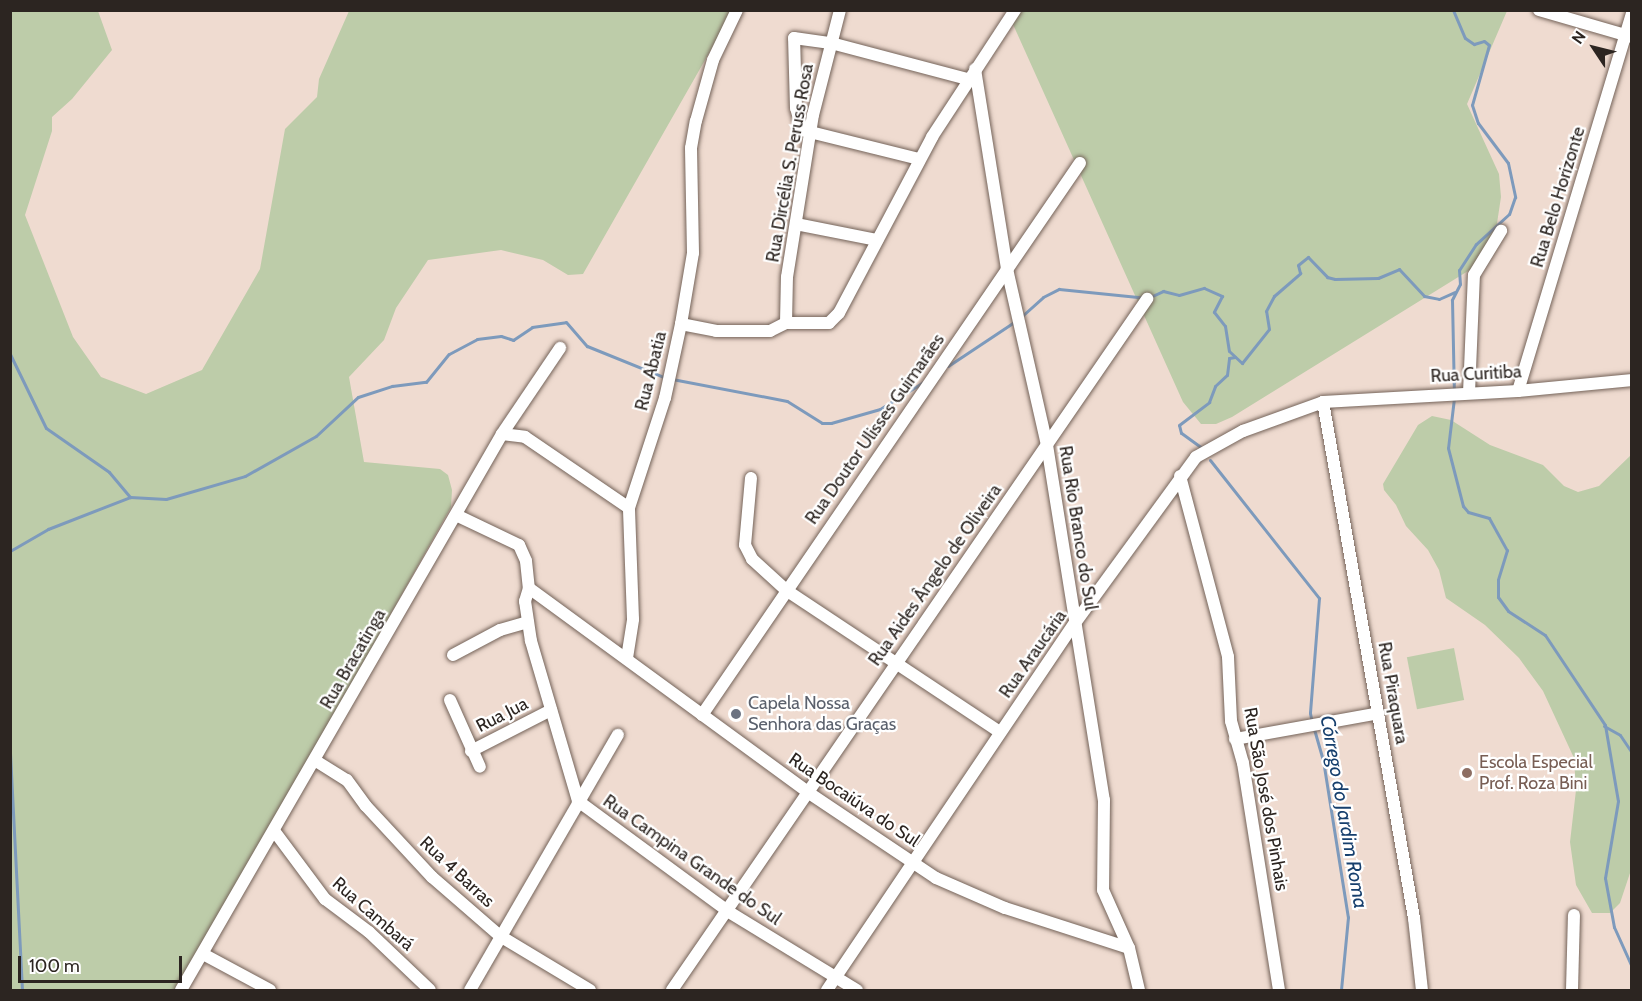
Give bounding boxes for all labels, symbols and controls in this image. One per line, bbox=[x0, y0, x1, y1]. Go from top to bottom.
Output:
north arrow bbox=[1564, 18, 1624, 78]
text: N bbox=[1568, 27, 1590, 47]
street label: Rua Dircélia S. Peruss Rosa bbox=[762, 62, 818, 264]
street label: Rua Belo Horizonte bbox=[1526, 124, 1590, 270]
street label: Rua Abatia bbox=[631, 329, 671, 413]
street label: Rua Doutor Ulisses Guimarães bbox=[801, 330, 949, 528]
street label: Rua Curitiba bbox=[1430, 361, 1522, 387]
street label: Rua Rio Branco do Sul bbox=[1054, 444, 1102, 612]
street label: Rua Aides Ângelo de Oliveira bbox=[864, 480, 1006, 670]
street label: Rua Bracatinga bbox=[316, 605, 390, 713]
street label: Rua Araucária bbox=[995, 606, 1071, 702]
street label: Rua Piraquara bbox=[1373, 640, 1413, 746]
street label: Rua Jua bbox=[472, 693, 532, 737]
place label: Capela Nossa Senhora das Graças bbox=[748, 693, 896, 736]
street label: Rua São José dos Pinhais bbox=[1239, 706, 1293, 892]
marker: Capela Nossa Senhora das Graças bbox=[729, 707, 743, 721]
water label: Córrego do Jardim Roma bbox=[1315, 714, 1373, 910]
street label: Rua Bocaiúva do Sul bbox=[785, 748, 923, 852]
place label: Escola Especial Prof. Roza Bini bbox=[1479, 752, 1593, 795]
marker: Escola Especial Prof. Roza Bini bbox=[1460, 766, 1474, 780]
street label: Rua Campina Grande do Sul bbox=[599, 790, 785, 930]
street label: Rua 4 Barras bbox=[415, 832, 499, 912]
street label: Rua Cambará bbox=[328, 873, 418, 955]
scale bar bbox=[21, 944, 184, 982]
text: 100 m bbox=[29, 955, 80, 977]

